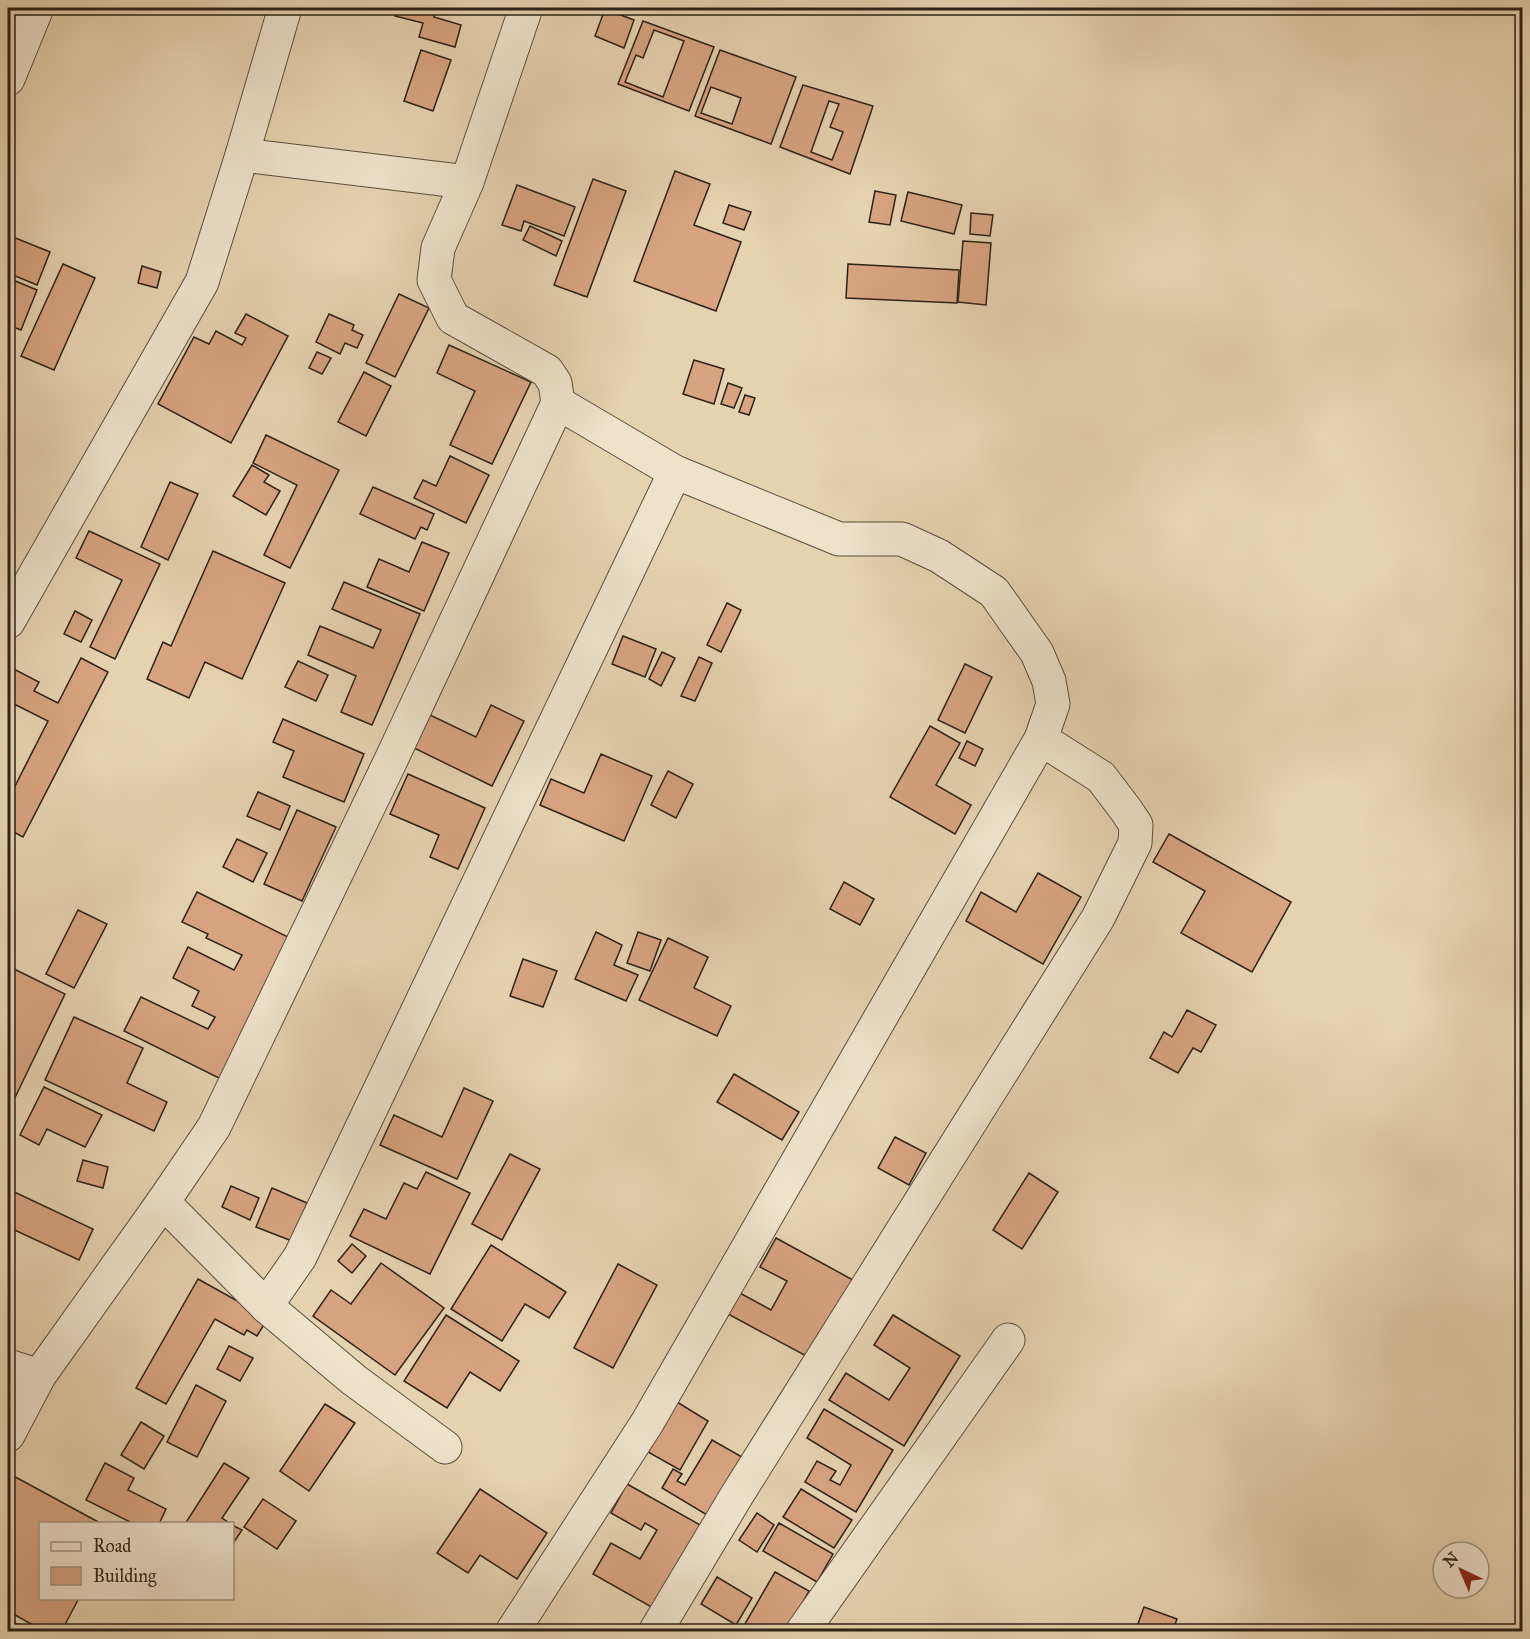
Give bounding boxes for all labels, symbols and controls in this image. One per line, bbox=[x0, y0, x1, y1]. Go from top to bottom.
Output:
legend bbox=[39, 1522, 234, 1600]
text: Road bbox=[93, 1535, 131, 1557]
north arrow bbox=[1431, 1540, 1491, 1600]
text: N bbox=[1439, 1548, 1463, 1571]
text: Building bbox=[93, 1565, 157, 1588]

